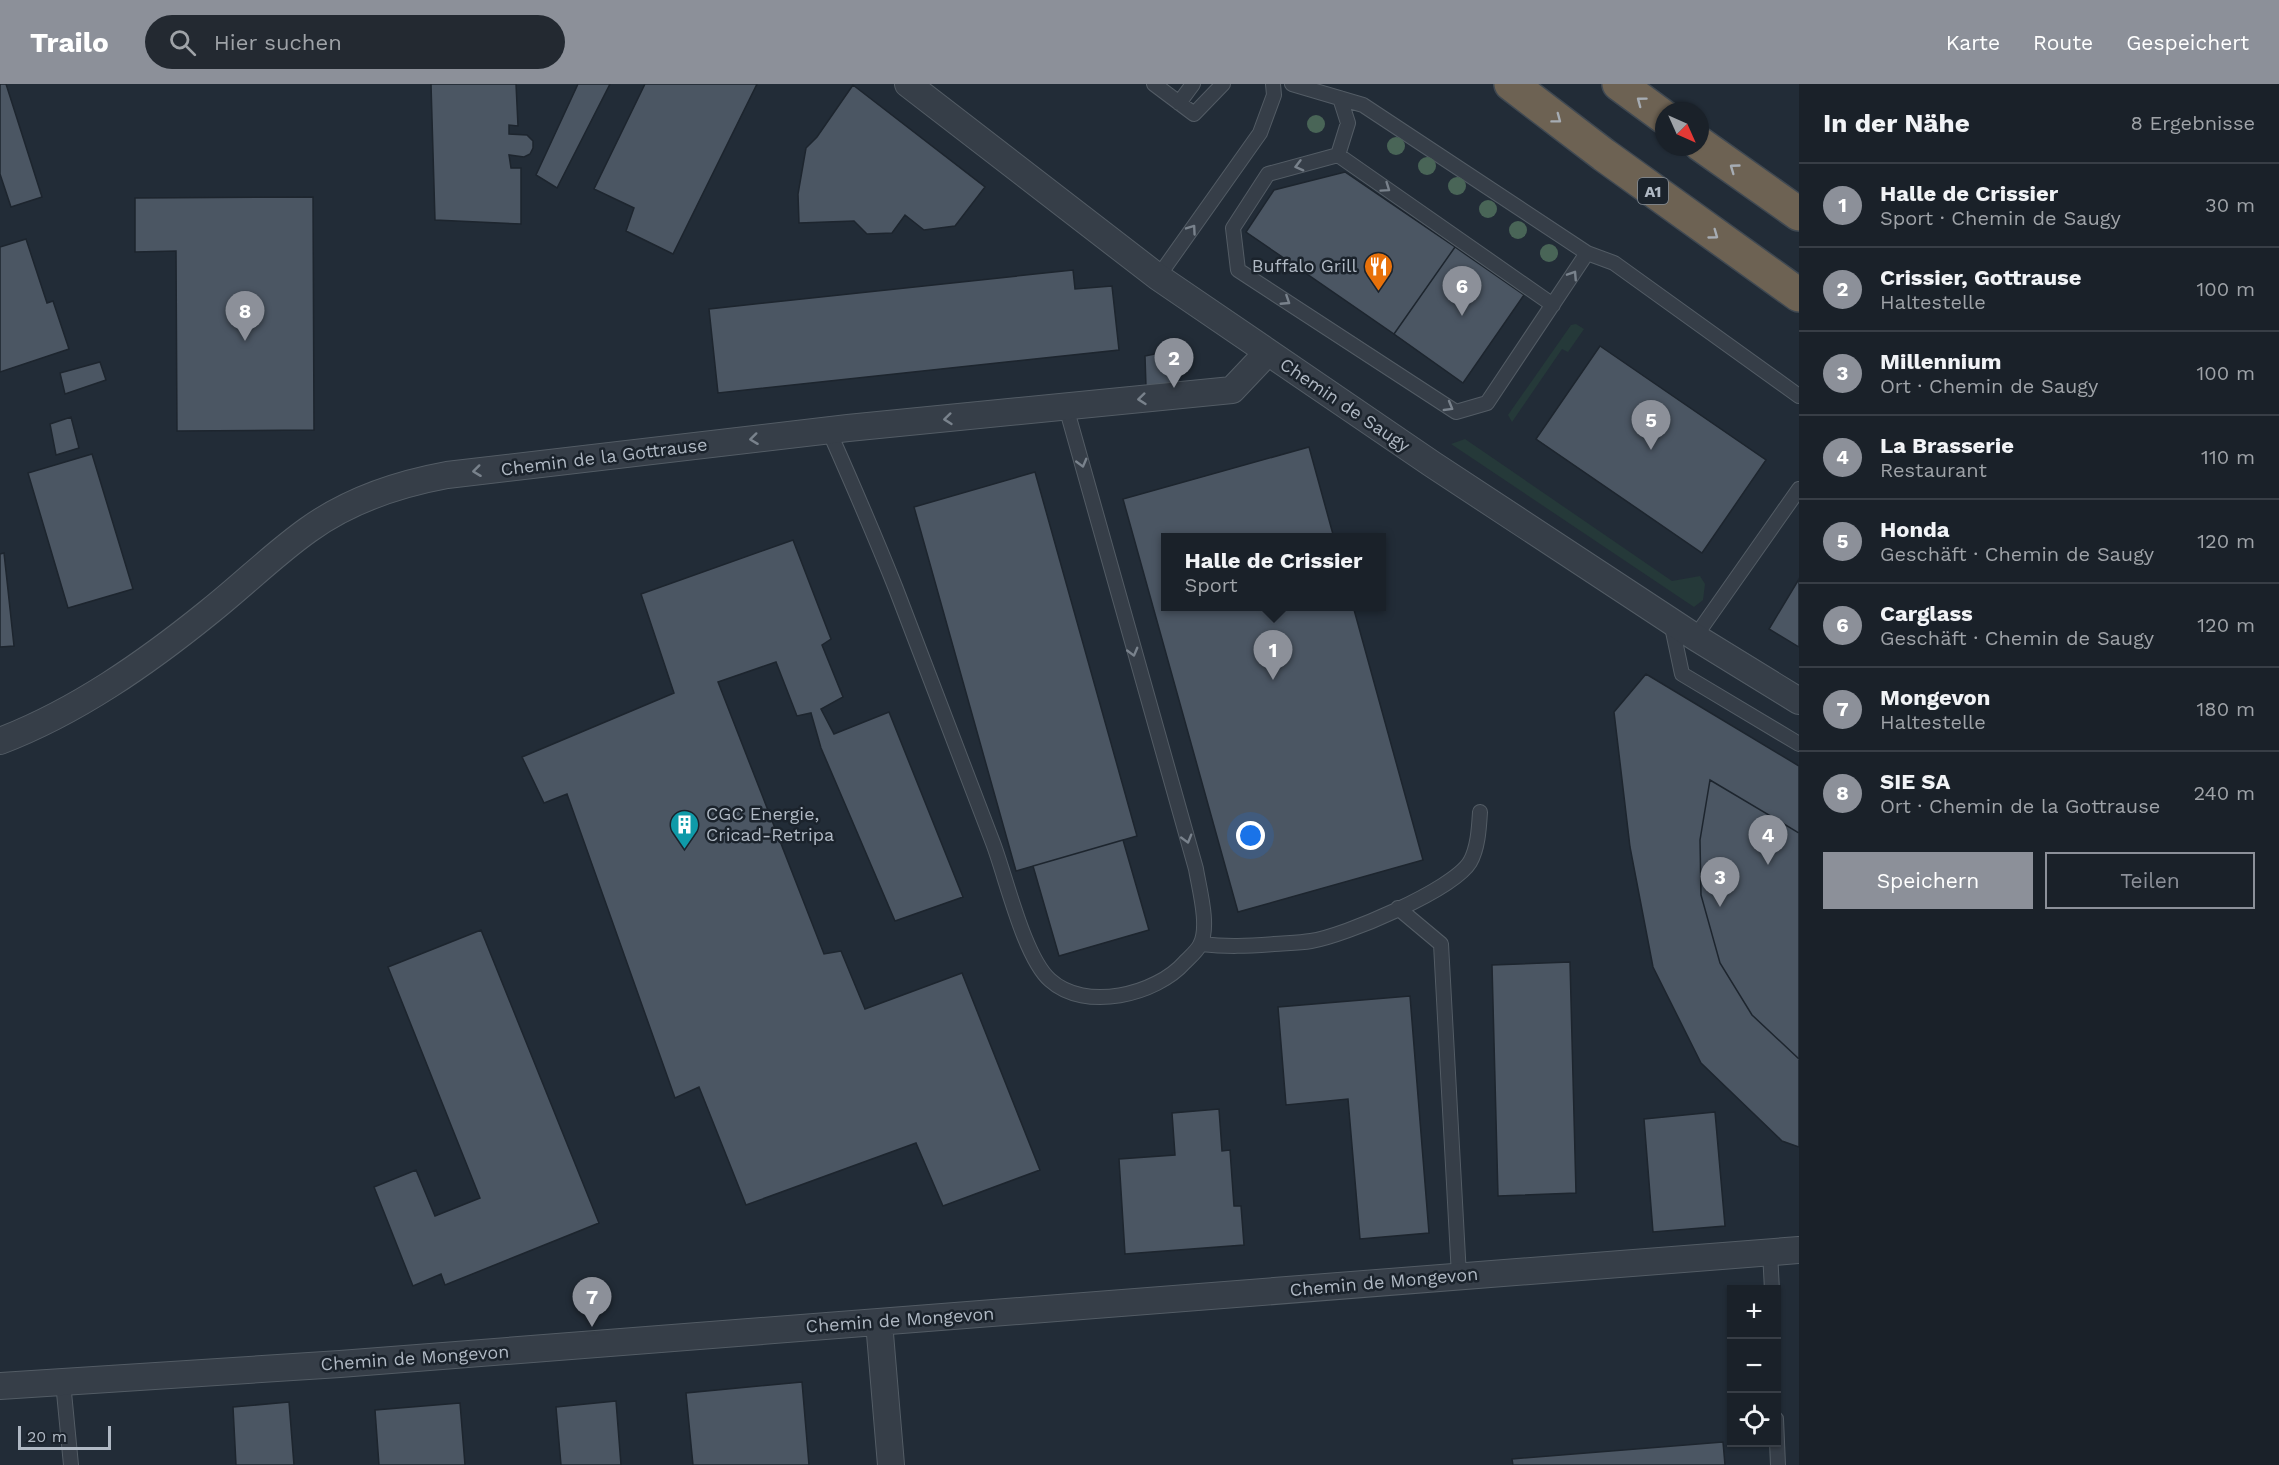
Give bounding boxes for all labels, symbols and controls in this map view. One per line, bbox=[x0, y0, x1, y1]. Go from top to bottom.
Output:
search box bbox=[145, 15, 565, 69]
text: Trailo bbox=[30, 26, 109, 59]
icon: search bbox=[166, 26, 199, 59]
text: Hier suchen bbox=[214, 30, 342, 55]
text: Karte bbox=[1946, 30, 2000, 55]
text: Route bbox=[2033, 30, 2093, 55]
text: Gespeichert bbox=[2126, 30, 2249, 55]
one-way arrow bbox=[1637, 97, 1648, 108]
north arrow bbox=[1655, 102, 1709, 156]
text: In der Nähe bbox=[1823, 108, 1970, 138]
text: 8 Ergebnisse bbox=[2130, 111, 2255, 135]
one-way arrow bbox=[1551, 112, 1562, 123]
one-way arrow bbox=[1294, 158, 1304, 171]
one-way arrow bbox=[1729, 164, 1740, 175]
road number: A1 bbox=[1638, 178, 1668, 204]
one-way arrow bbox=[1380, 181, 1391, 192]
text: Halle de Crissier bbox=[1880, 181, 2058, 206]
text: 1 bbox=[1838, 193, 1847, 217]
text: 30 m bbox=[2205, 193, 2255, 217]
text: Sport · Chemin de Saugy bbox=[1880, 206, 2121, 230]
one-way arrow bbox=[1185, 225, 1196, 236]
one-way arrow bbox=[1708, 228, 1719, 239]
restaurant icon: Buffalo Grill bbox=[1362, 250, 1394, 292]
place label: Buffalo Grill bbox=[1252, 255, 1357, 276]
text: Crissier, Gottrause bbox=[1880, 265, 2081, 290]
pin: 6 bbox=[1442, 266, 1482, 316]
one-way arrow bbox=[1565, 271, 1577, 281]
text: 2 bbox=[1837, 277, 1848, 301]
text: 100 m bbox=[2196, 277, 2255, 301]
text: Haltestelle bbox=[1880, 290, 1986, 314]
pin: 8 bbox=[226, 292, 264, 341]
one-way arrow bbox=[1279, 294, 1290, 305]
pin: 2 bbox=[1154, 338, 1194, 388]
text: Millennium bbox=[1880, 349, 2002, 374]
street label: Chemin de Saugy bbox=[1276, 353, 1415, 456]
text: 3 bbox=[1837, 361, 1848, 385]
text: 100 m bbox=[2196, 361, 2255, 385]
text: Ort · Chemin de Saugy bbox=[1880, 374, 2098, 398]
one-way arrow bbox=[1138, 392, 1147, 405]
one-way arrow bbox=[1443, 400, 1453, 411]
pin: 5 bbox=[1632, 400, 1670, 450]
one-way arrow bbox=[944, 412, 953, 425]
street label: Chemin de la Gottrause bbox=[499, 433, 709, 480]
one-way arrow bbox=[750, 433, 759, 445]
text: La Brasserie bbox=[1880, 433, 2014, 458]
text: 4 bbox=[1836, 445, 1849, 469]
text: 110 m bbox=[2201, 445, 2255, 469]
one-way arrow bbox=[1075, 458, 1087, 468]
text: Restaurant bbox=[1880, 458, 1987, 482]
one-way arrow bbox=[472, 465, 482, 477]
text: Honda bbox=[1880, 517, 1950, 542]
text: 5 bbox=[1837, 529, 1848, 553]
text: 120 m bbox=[2197, 529, 2255, 553]
popup bbox=[1161, 533, 1386, 611]
text: Geschäft · Chemin de Saugy bbox=[1880, 542, 2154, 566]
text: Halle de Crissier bbox=[1184, 548, 1363, 573]
text: Sport bbox=[1184, 573, 1238, 597]
text: Carglass bbox=[1880, 601, 1973, 626]
text: 6 bbox=[1836, 613, 1849, 637]
text: 120 m bbox=[2197, 613, 2255, 637]
text: Geschäft · Chemin de Saugy bbox=[1880, 626, 2154, 650]
pin: 1 bbox=[1254, 630, 1292, 680]
one-way arrow bbox=[1126, 646, 1139, 656]
text: Mongevon bbox=[1880, 685, 1990, 710]
text: 7 bbox=[1836, 697, 1849, 721]
text: 180 m bbox=[2197, 697, 2255, 721]
text: Haltestelle bbox=[1880, 710, 1986, 734]
text: SIE SA bbox=[1880, 769, 1950, 794]
text: 8 bbox=[1836, 781, 1849, 805]
text: 240 m bbox=[2193, 781, 2255, 805]
text: Ort · Chemin de la Gottrause bbox=[1880, 794, 2160, 818]
place label: CGC Energie, Cricad-Retripa bbox=[706, 803, 834, 845]
building icon: CGC Energie, Cricad-Retripa bbox=[669, 808, 701, 850]
pin: 4 bbox=[1748, 816, 1788, 865]
your location bbox=[1236, 821, 1265, 850]
one-way arrow bbox=[1180, 833, 1192, 844]
button: Speichern bbox=[1823, 852, 2033, 909]
button: Teilen bbox=[2045, 852, 2255, 909]
pin: 3 bbox=[1700, 858, 1740, 907]
street label: Chemin de Mongevon bbox=[1289, 1263, 1479, 1300]
pin: 7 bbox=[572, 1278, 612, 1327]
map controls bbox=[1727, 1285, 1781, 1447]
button: + bbox=[1727, 1285, 1781, 1339]
street label: Chemin de Mongevon bbox=[805, 1302, 995, 1337]
button: − bbox=[1727, 1339, 1781, 1393]
street label: Chemin de Mongevon bbox=[320, 1340, 510, 1375]
button: locate bbox=[1727, 1393, 1781, 1447]
scale bar bbox=[18, 1423, 111, 1450]
text: 20 m bbox=[27, 1427, 67, 1446]

